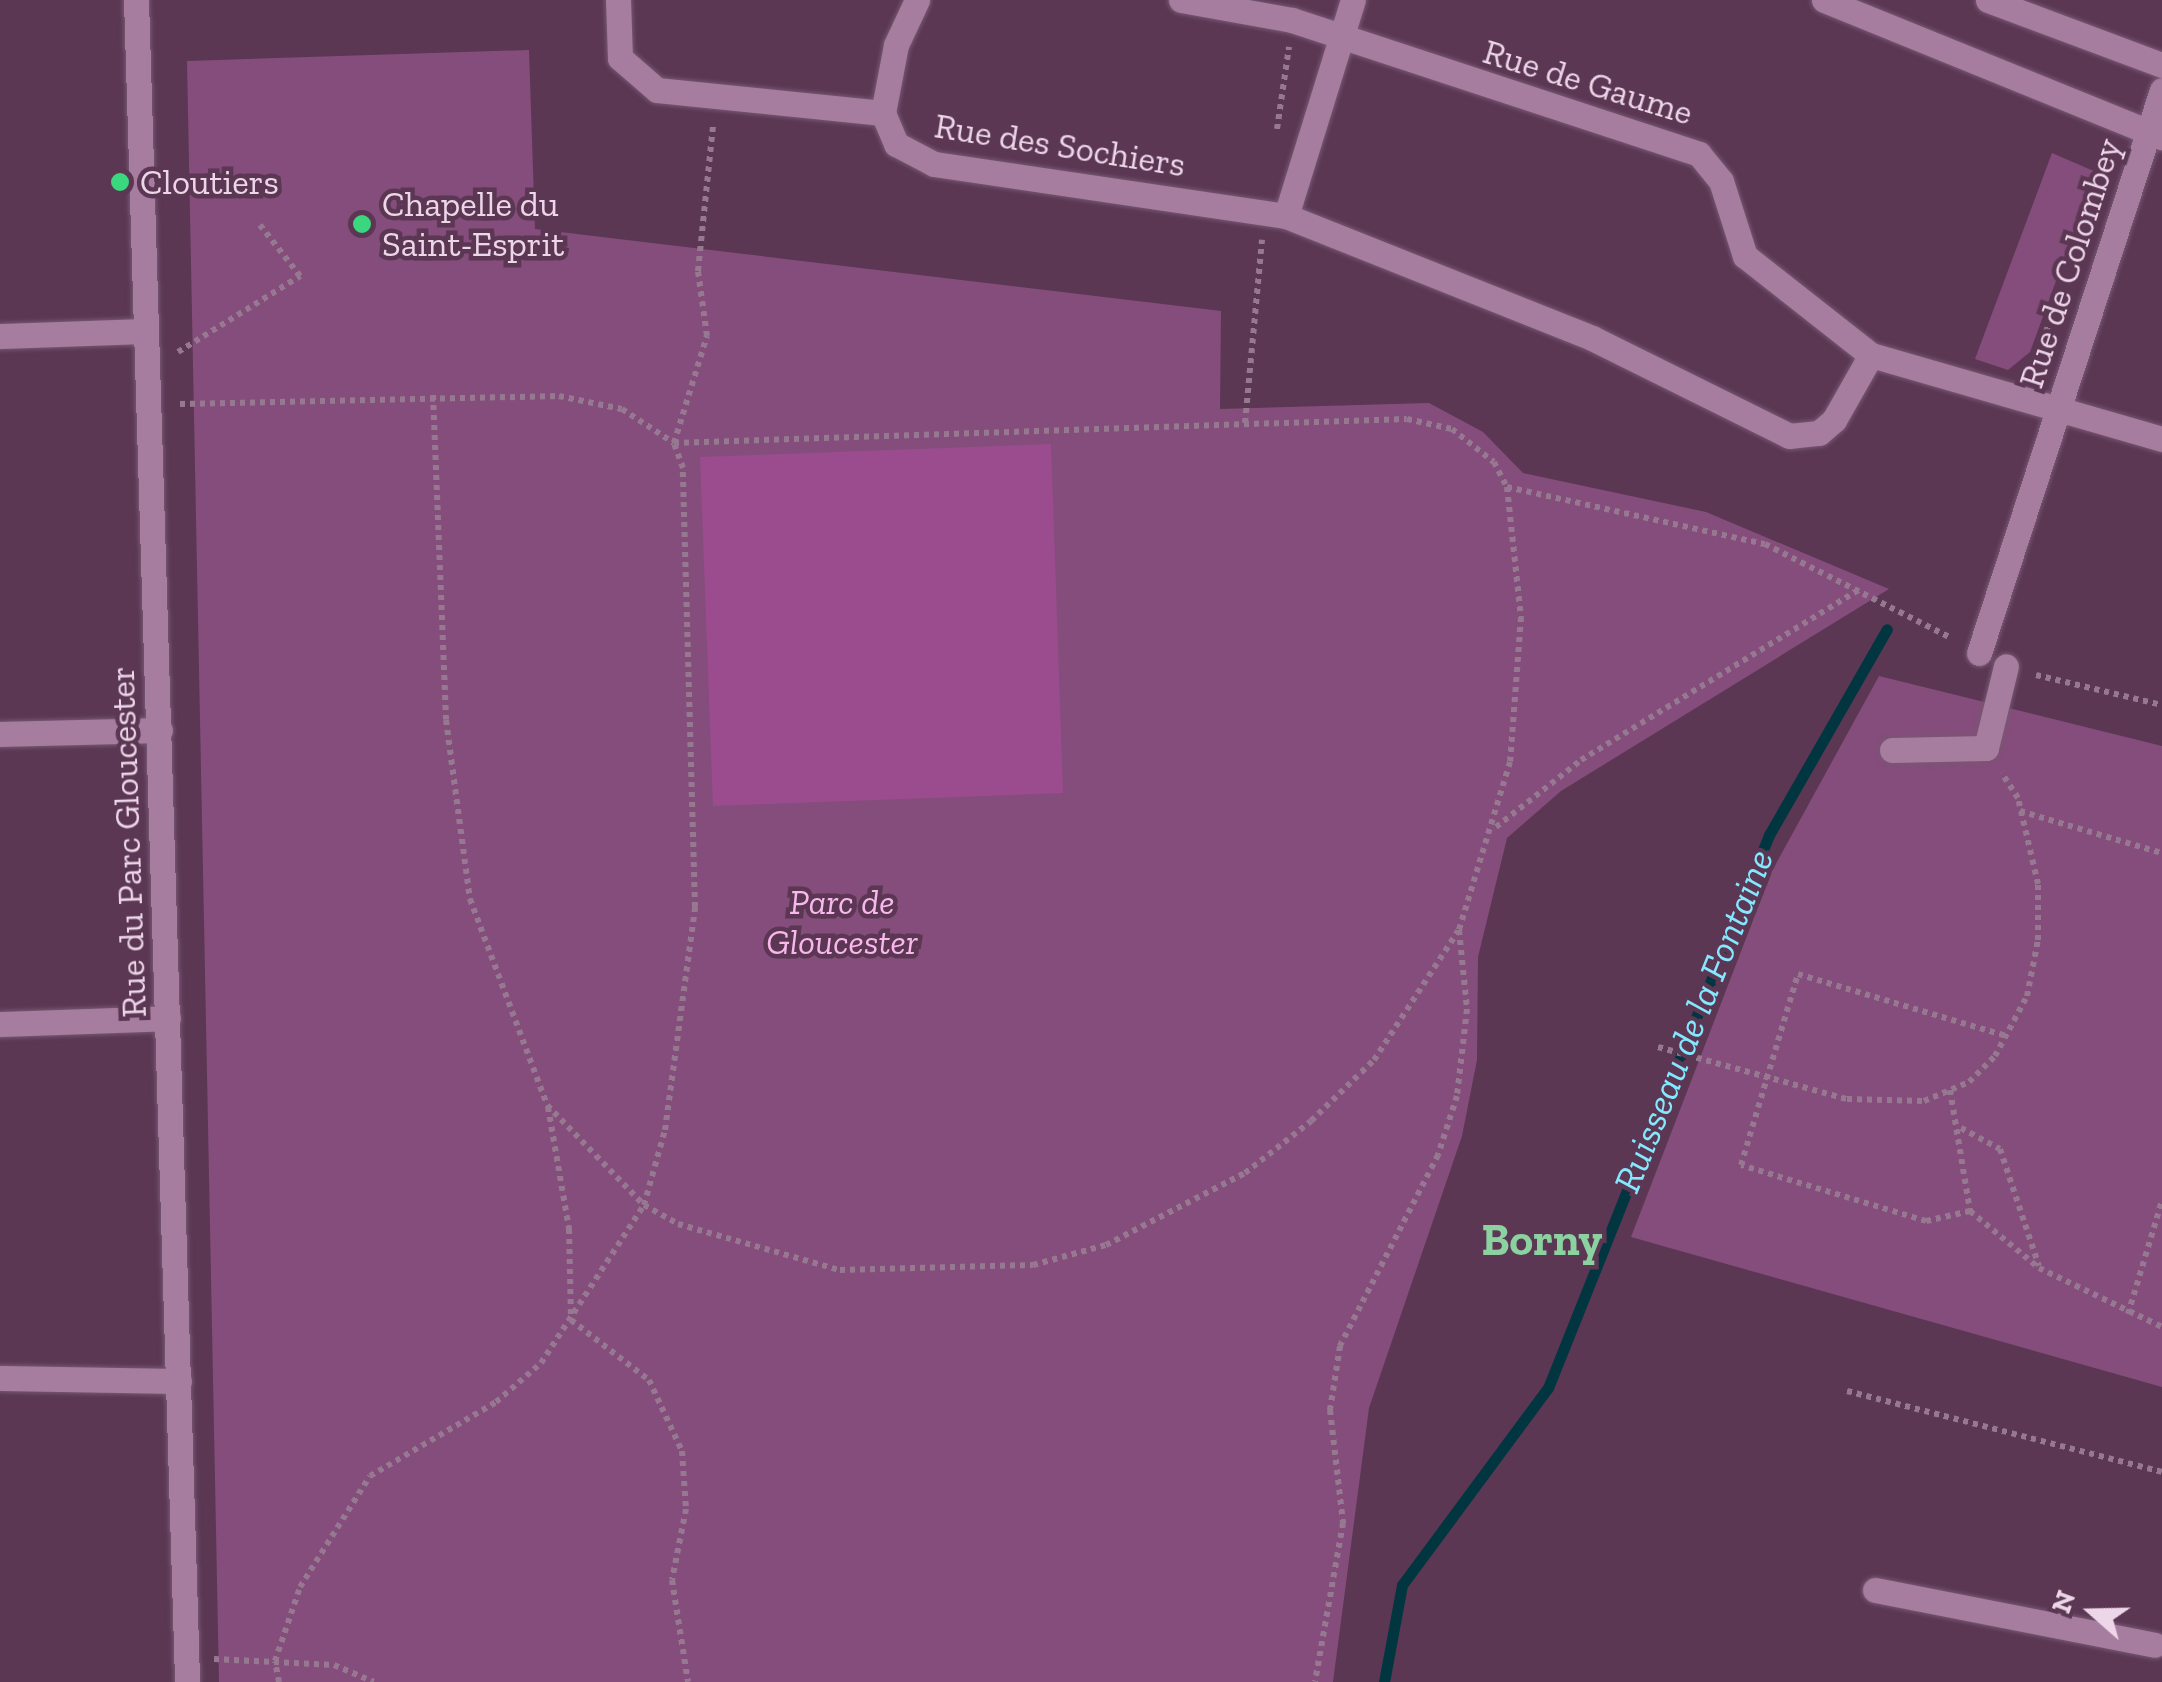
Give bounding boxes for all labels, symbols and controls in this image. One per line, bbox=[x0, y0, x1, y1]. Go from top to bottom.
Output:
street label: Rue de Gaume bbox=[1478, 30, 1698, 134]
street label: Rue des Sochiers bbox=[932, 104, 1188, 186]
street label: Rue de Colombey bbox=[2010, 133, 2130, 393]
place label: Cloutiers bbox=[140, 161, 279, 203]
marker: Cloutiers bbox=[109, 171, 131, 193]
place label: Chapelle du Saint-Esprit bbox=[382, 183, 564, 265]
marker: Chapelle du Saint-Esprit bbox=[351, 213, 373, 235]
street label: Rue du Parc Gloucester bbox=[101, 666, 155, 1018]
water label: Ruisseau de la Fontaine bbox=[1604, 843, 1784, 1199]
park label: Parc de Gloucester bbox=[766, 881, 918, 963]
district label: Borny bbox=[1482, 1214, 1602, 1268]
north arrow bbox=[2042, 1562, 2142, 1662]
text: N bbox=[2044, 1586, 2082, 1617]

